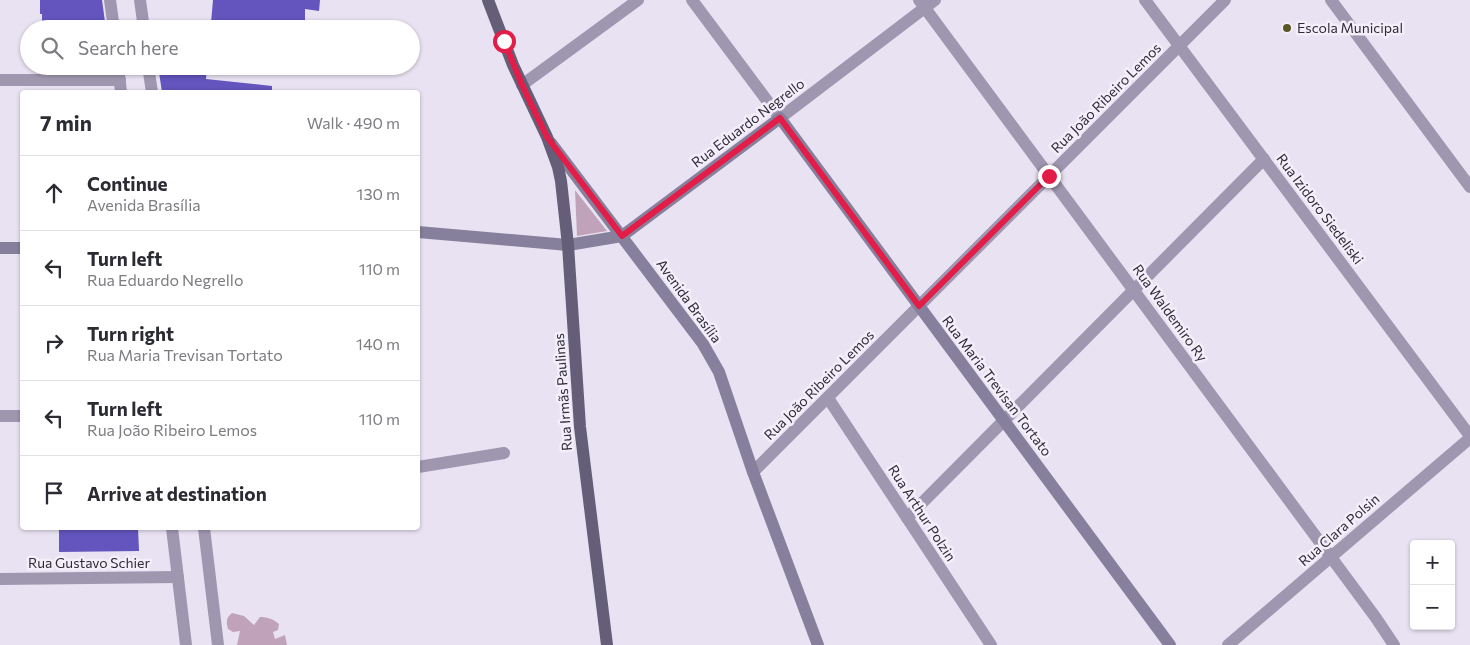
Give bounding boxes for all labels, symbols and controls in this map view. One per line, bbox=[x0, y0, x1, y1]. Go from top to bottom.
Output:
place label: Escola Municipal bbox=[1297, 19, 1403, 36]
search box bbox=[20, 20, 420, 75]
marker: Escola Municipal bbox=[1281, 22, 1293, 34]
route start bbox=[493, 30, 516, 53]
icon: search bbox=[38, 34, 66, 62]
text: Search here bbox=[78, 36, 178, 59]
street label: Rua João Ribeiro Lemos bbox=[1047, 39, 1164, 156]
street label: Rua Eduardo Negrello bbox=[688, 75, 807, 171]
text: 7 min bbox=[40, 110, 92, 135]
text: Walk · 490 m bbox=[307, 113, 400, 132]
street label: Rua Izidoro Siedeliski bbox=[1273, 150, 1367, 267]
route end bbox=[1038, 165, 1061, 188]
text: Continue bbox=[87, 172, 167, 195]
icon: ahead bbox=[40, 179, 68, 207]
text: 130 m bbox=[357, 184, 400, 203]
text: Avenida Brasília bbox=[87, 195, 201, 214]
text: Turn left bbox=[87, 247, 162, 270]
icon: left bbox=[40, 254, 68, 282]
street label: Avenida Brasília bbox=[653, 255, 726, 346]
text: 110 m bbox=[359, 259, 400, 278]
street label: Rua Waldemiro Ry bbox=[1130, 261, 1211, 365]
text: Rua Eduardo Negrello bbox=[87, 270, 243, 289]
street label: Rua Maria Trevisan Tortato bbox=[939, 312, 1056, 459]
text: Turn right bbox=[87, 322, 174, 345]
street label: Rua João Ribeiro Lemos bbox=[760, 326, 877, 443]
icon: right bbox=[40, 329, 68, 357]
street label: Rua Irmãs Paulinas bbox=[550, 333, 575, 451]
text: 140 m bbox=[356, 334, 400, 353]
text: Rua Maria Trevisan Tortato bbox=[87, 345, 283, 364]
text: Turn left bbox=[87, 397, 162, 420]
icon: left bbox=[40, 404, 68, 432]
text: 110 m bbox=[359, 409, 400, 428]
text: Rua João Ribeiro Lemos bbox=[87, 420, 257, 439]
street label: Rua Arthur Polzin bbox=[885, 461, 960, 564]
icon: arrive bbox=[40, 479, 68, 507]
text: Arrive at destination bbox=[87, 482, 267, 505]
street label: Rua Clara Polsin bbox=[1295, 490, 1383, 569]
map controls bbox=[1410, 540, 1455, 630]
button: + bbox=[1410, 540, 1455, 585]
street label: Rua Gustavo Schier bbox=[28, 554, 150, 571]
button: − bbox=[1410, 585, 1455, 630]

